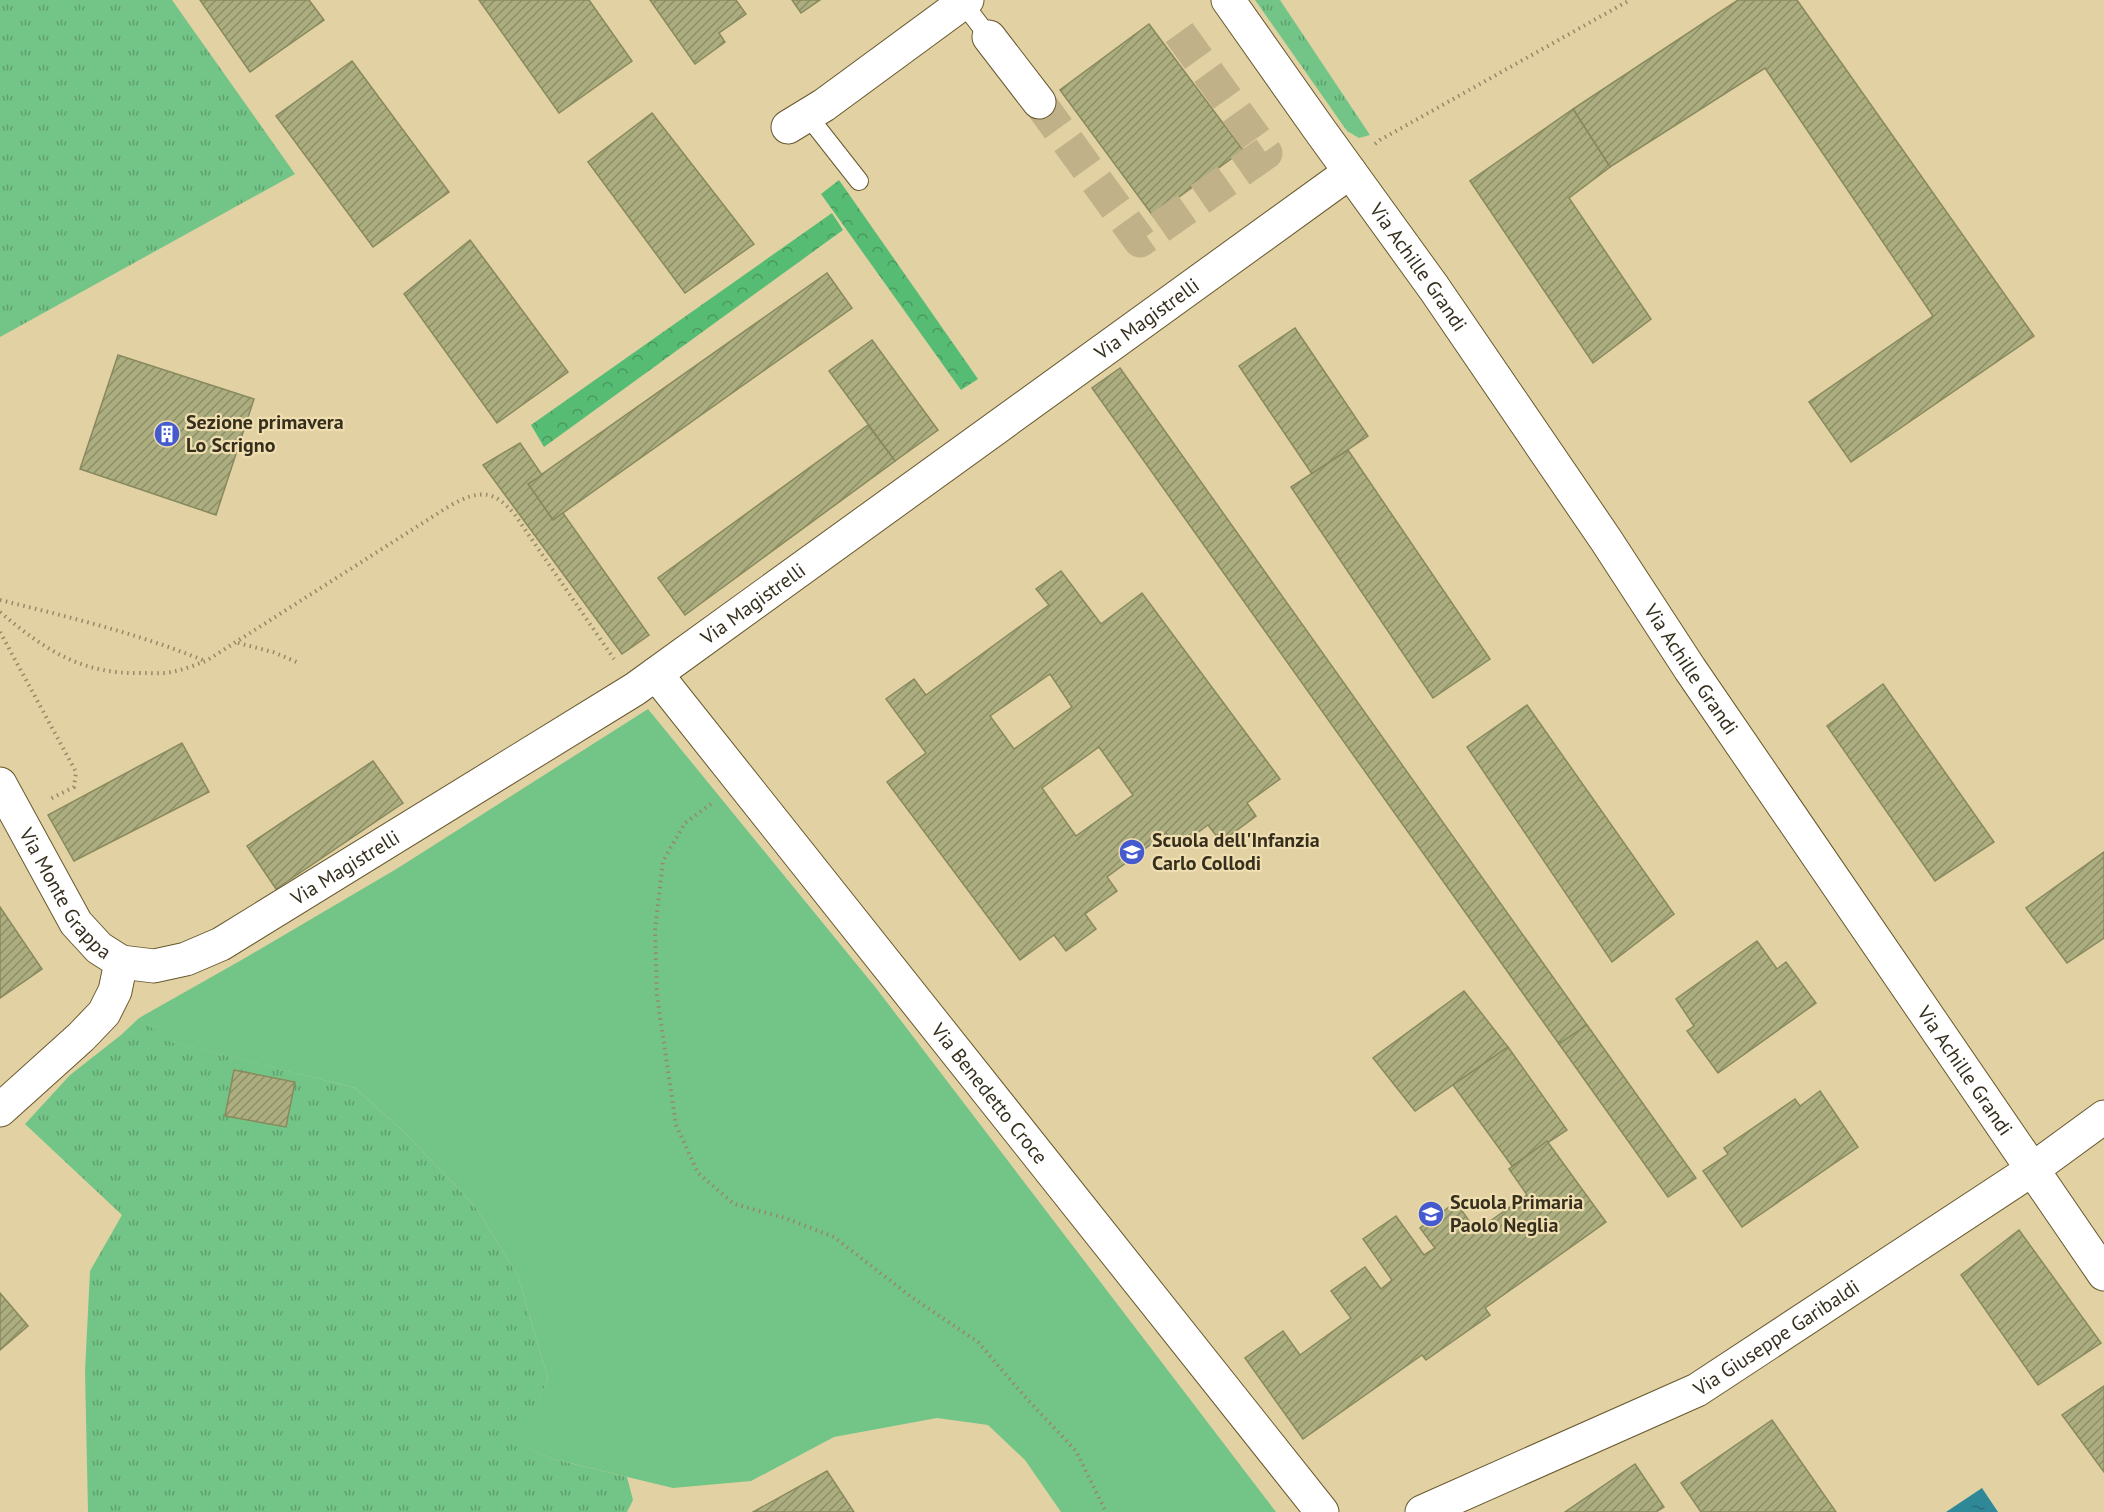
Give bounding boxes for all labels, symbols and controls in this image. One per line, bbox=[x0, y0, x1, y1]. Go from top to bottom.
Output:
street label: Via Achille Grandi bbox=[1363, 197, 1473, 336]
street label: Via Magistrelli bbox=[1089, 272, 1204, 366]
place label: Sezione primavera Lo Scrigno bbox=[186, 409, 344, 458]
building icon: Sezione primavera Lo Scrigno bbox=[152, 419, 182, 449]
street label: Via Magistrelli bbox=[695, 557, 811, 651]
street label: Via Achille Grandi bbox=[1638, 598, 1744, 740]
street label: Via Monte Grappa bbox=[13, 822, 116, 965]
street label: Via Magistrelli bbox=[285, 824, 404, 911]
place label: Scuola dell'Infanzia Carlo Collodi bbox=[1152, 827, 1320, 876]
school or university icon: Scuola dell'Infanzia Carlo Collodi bbox=[1117, 837, 1147, 867]
street label: Via Achille Grandi bbox=[1911, 1000, 2018, 1141]
street label: Via Benedetto Croce bbox=[925, 1017, 1053, 1169]
place label: Scuola Primaria Paolo Neglia bbox=[1450, 1189, 1583, 1238]
school or university icon: Scuola Primaria Paolo Neglia bbox=[1416, 1199, 1446, 1229]
street label: Via Giuseppe Garibaldi bbox=[1688, 1274, 1864, 1402]

